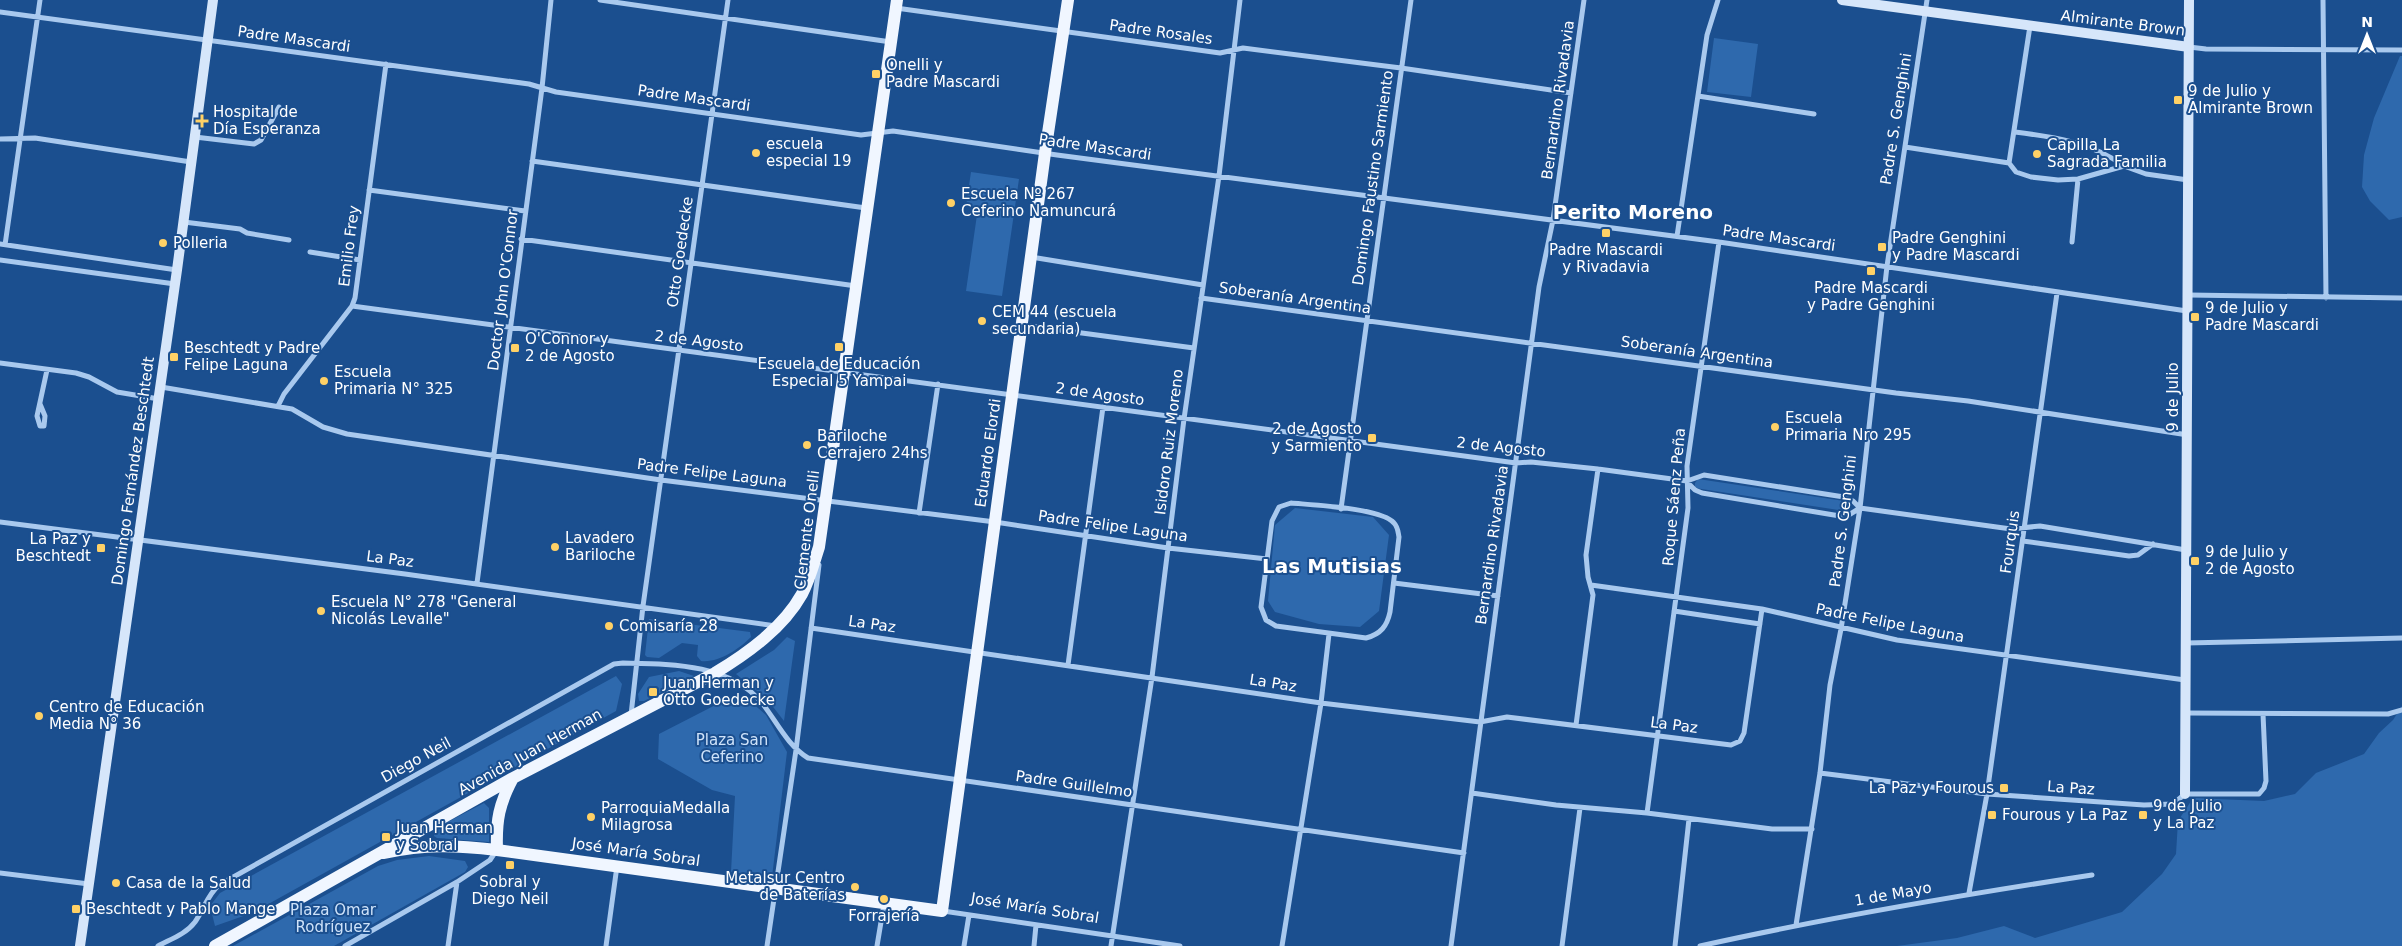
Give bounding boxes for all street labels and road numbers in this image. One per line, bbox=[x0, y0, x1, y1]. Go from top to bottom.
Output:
street label: Almirante Brown bbox=[2060, 6, 2186, 40]
street label: Padre Rosales bbox=[1108, 16, 1214, 48]
street label: Bernardino Rivadavia bbox=[1538, 19, 1578, 181]
street label: Padre Mascardi bbox=[236, 22, 352, 56]
street label: Padre S. Genghini bbox=[1877, 52, 1915, 186]
street label: Domingo Faustino Sarmiento bbox=[1349, 69, 1397, 287]
street label: Padre Mascardi bbox=[636, 81, 752, 115]
street label: Padre Mascardi bbox=[1037, 130, 1153, 164]
street label: Otto Goedecke bbox=[663, 195, 697, 309]
street label: Emilio Frey bbox=[335, 204, 363, 288]
street label: Doctor John O'Connor bbox=[484, 208, 522, 372]
street label: Padre Mascardi bbox=[1721, 221, 1837, 255]
street label: Soberanía Argentina bbox=[1218, 278, 1372, 318]
street label: 2 de Agosto bbox=[653, 327, 745, 355]
street label: Soberanía Argentina bbox=[1620, 332, 1774, 372]
street label: Domingo Fernández Beschtedt bbox=[108, 355, 158, 586]
street label: 9 de Julio bbox=[2164, 362, 2182, 432]
street label: Isidoro Ruiz Moreno bbox=[1151, 368, 1187, 516]
street label: 2 de Agosto bbox=[1054, 379, 1146, 409]
street label: Eduardo Elordi bbox=[971, 398, 1005, 508]
street label: Roque Sáenz Peña bbox=[1659, 427, 1689, 567]
street label: 2 de Agosto bbox=[1455, 433, 1547, 461]
street label: Padre S. Genghini bbox=[1826, 454, 1860, 588]
street label: Padre Felipe Laguna bbox=[636, 455, 788, 491]
street label: Bernardino Rivadavia bbox=[1472, 464, 1512, 626]
street label: Clemente Onelli bbox=[791, 469, 823, 591]
street label: Padre Felipe Laguna bbox=[1037, 507, 1189, 545]
street label: Fourquis bbox=[1997, 509, 2023, 575]
street label: La Paz bbox=[365, 547, 415, 571]
street label: Padre Felipe Laguna bbox=[1814, 600, 1966, 646]
street label: La Paz bbox=[847, 612, 897, 636]
street label: La Paz bbox=[1248, 670, 1298, 696]
street label: Avenida Juan Herman bbox=[455, 705, 605, 799]
street label: La Paz bbox=[1649, 713, 1699, 737]
street label: Diego Neil bbox=[378, 733, 454, 787]
street label: Padre Guillelmo bbox=[1014, 767, 1134, 801]
street label: La Paz bbox=[2047, 777, 2096, 799]
street label: José María Sobral bbox=[570, 834, 701, 870]
street label: 1 de Mayo bbox=[1853, 878, 1933, 910]
street label: José María Sobral bbox=[969, 889, 1100, 927]

